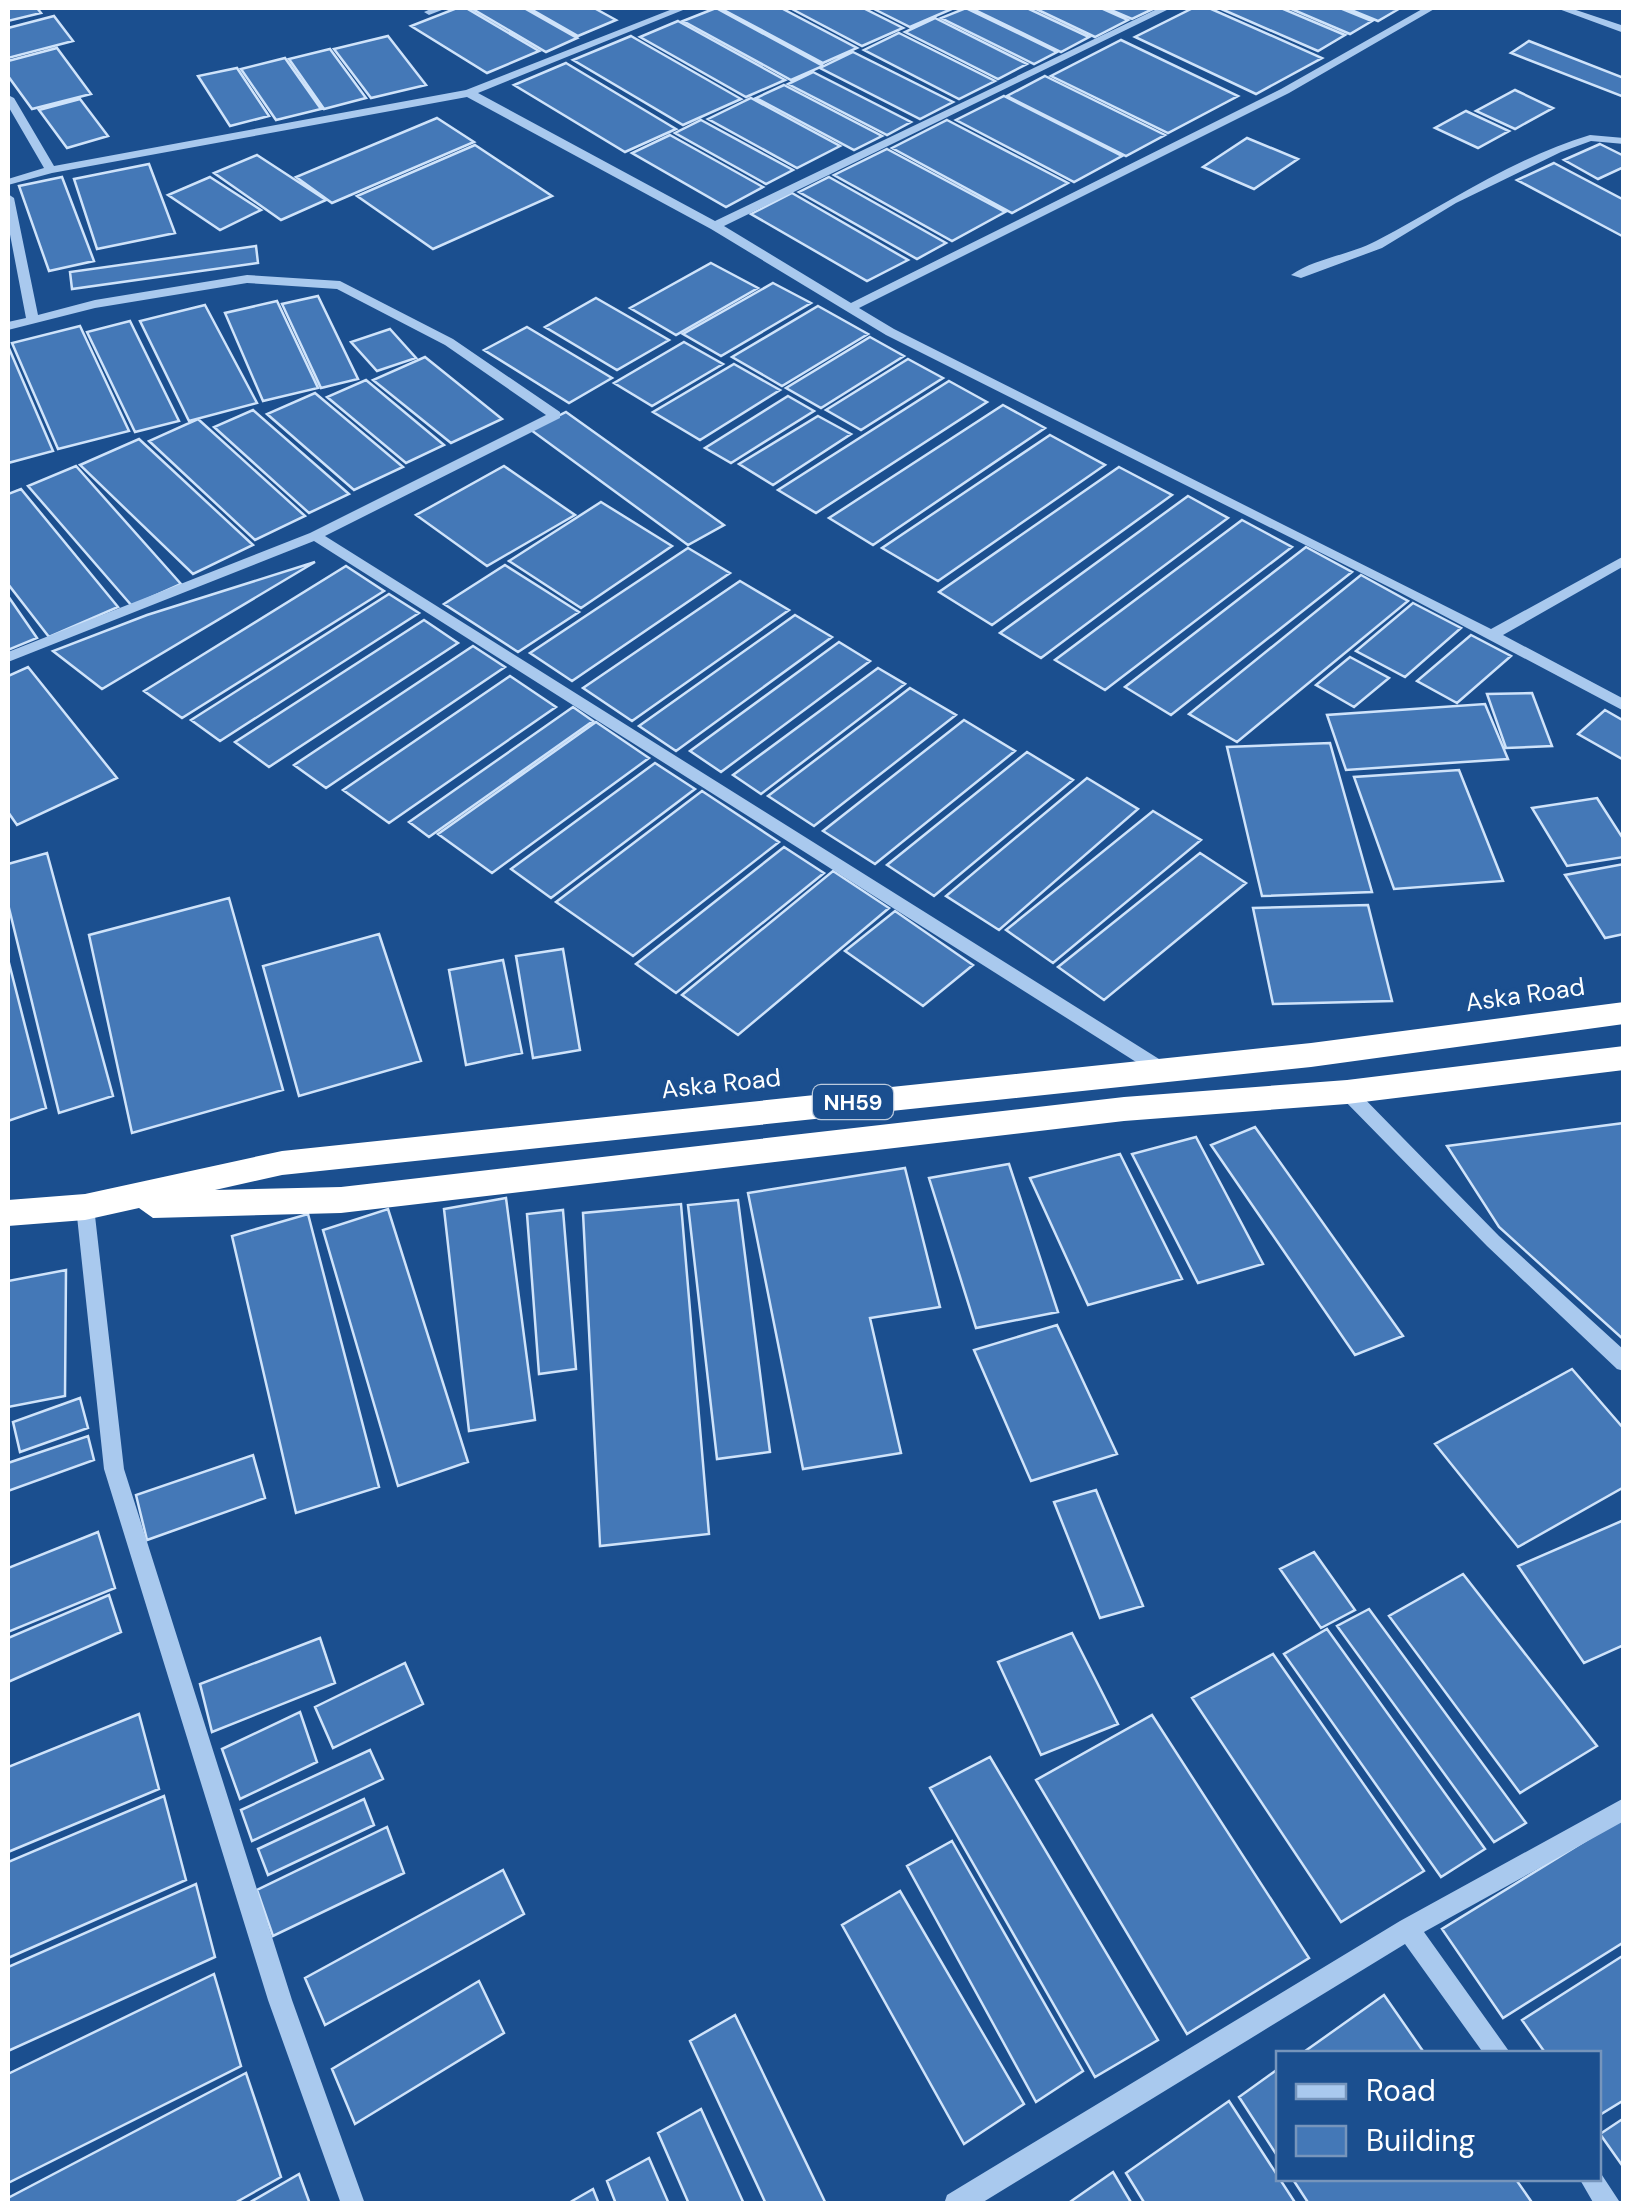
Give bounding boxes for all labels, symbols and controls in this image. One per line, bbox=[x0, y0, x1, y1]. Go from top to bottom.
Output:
street label: Aska Road bbox=[1463, 970, 1587, 1019]
street label: Aska Road bbox=[660, 1061, 783, 1106]
road number: NH59 bbox=[813, 1085, 893, 1119]
legend bbox=[1276, 2051, 1601, 2181]
text: Road bbox=[1366, 2071, 1436, 2110]
text: Building bbox=[1366, 2121, 1475, 2160]

